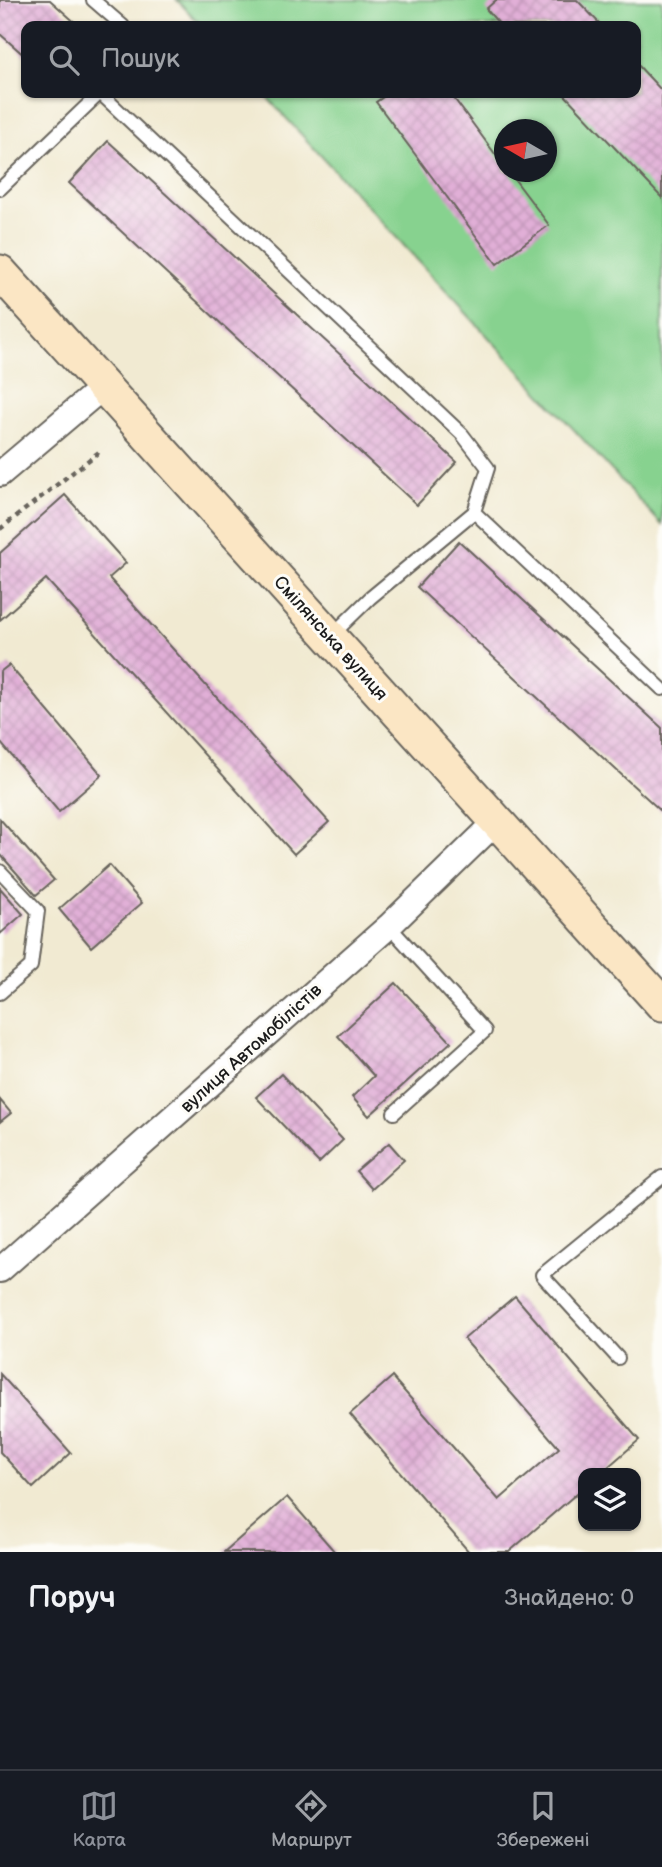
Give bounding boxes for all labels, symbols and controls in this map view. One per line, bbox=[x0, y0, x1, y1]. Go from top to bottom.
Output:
search box bbox=[21, 21, 641, 98]
icon: search bbox=[45, 41, 83, 79]
text: Пошук bbox=[101, 44, 180, 75]
north arrow bbox=[494, 119, 557, 182]
street label: Смілянська вулиця bbox=[269, 572, 392, 705]
street label: вулиця Автомобілістів bbox=[177, 979, 327, 1117]
map controls bbox=[578, 1468, 641, 1531]
button: layers bbox=[578, 1468, 641, 1531]
text: Поруч bbox=[28, 1580, 116, 1616]
text: Знайдено: 0 bbox=[505, 1584, 634, 1612]
tab: Карта bbox=[73, 1787, 126, 1852]
tab: Маршрут bbox=[271, 1787, 352, 1852]
tab: Збережені bbox=[497, 1787, 589, 1852]

